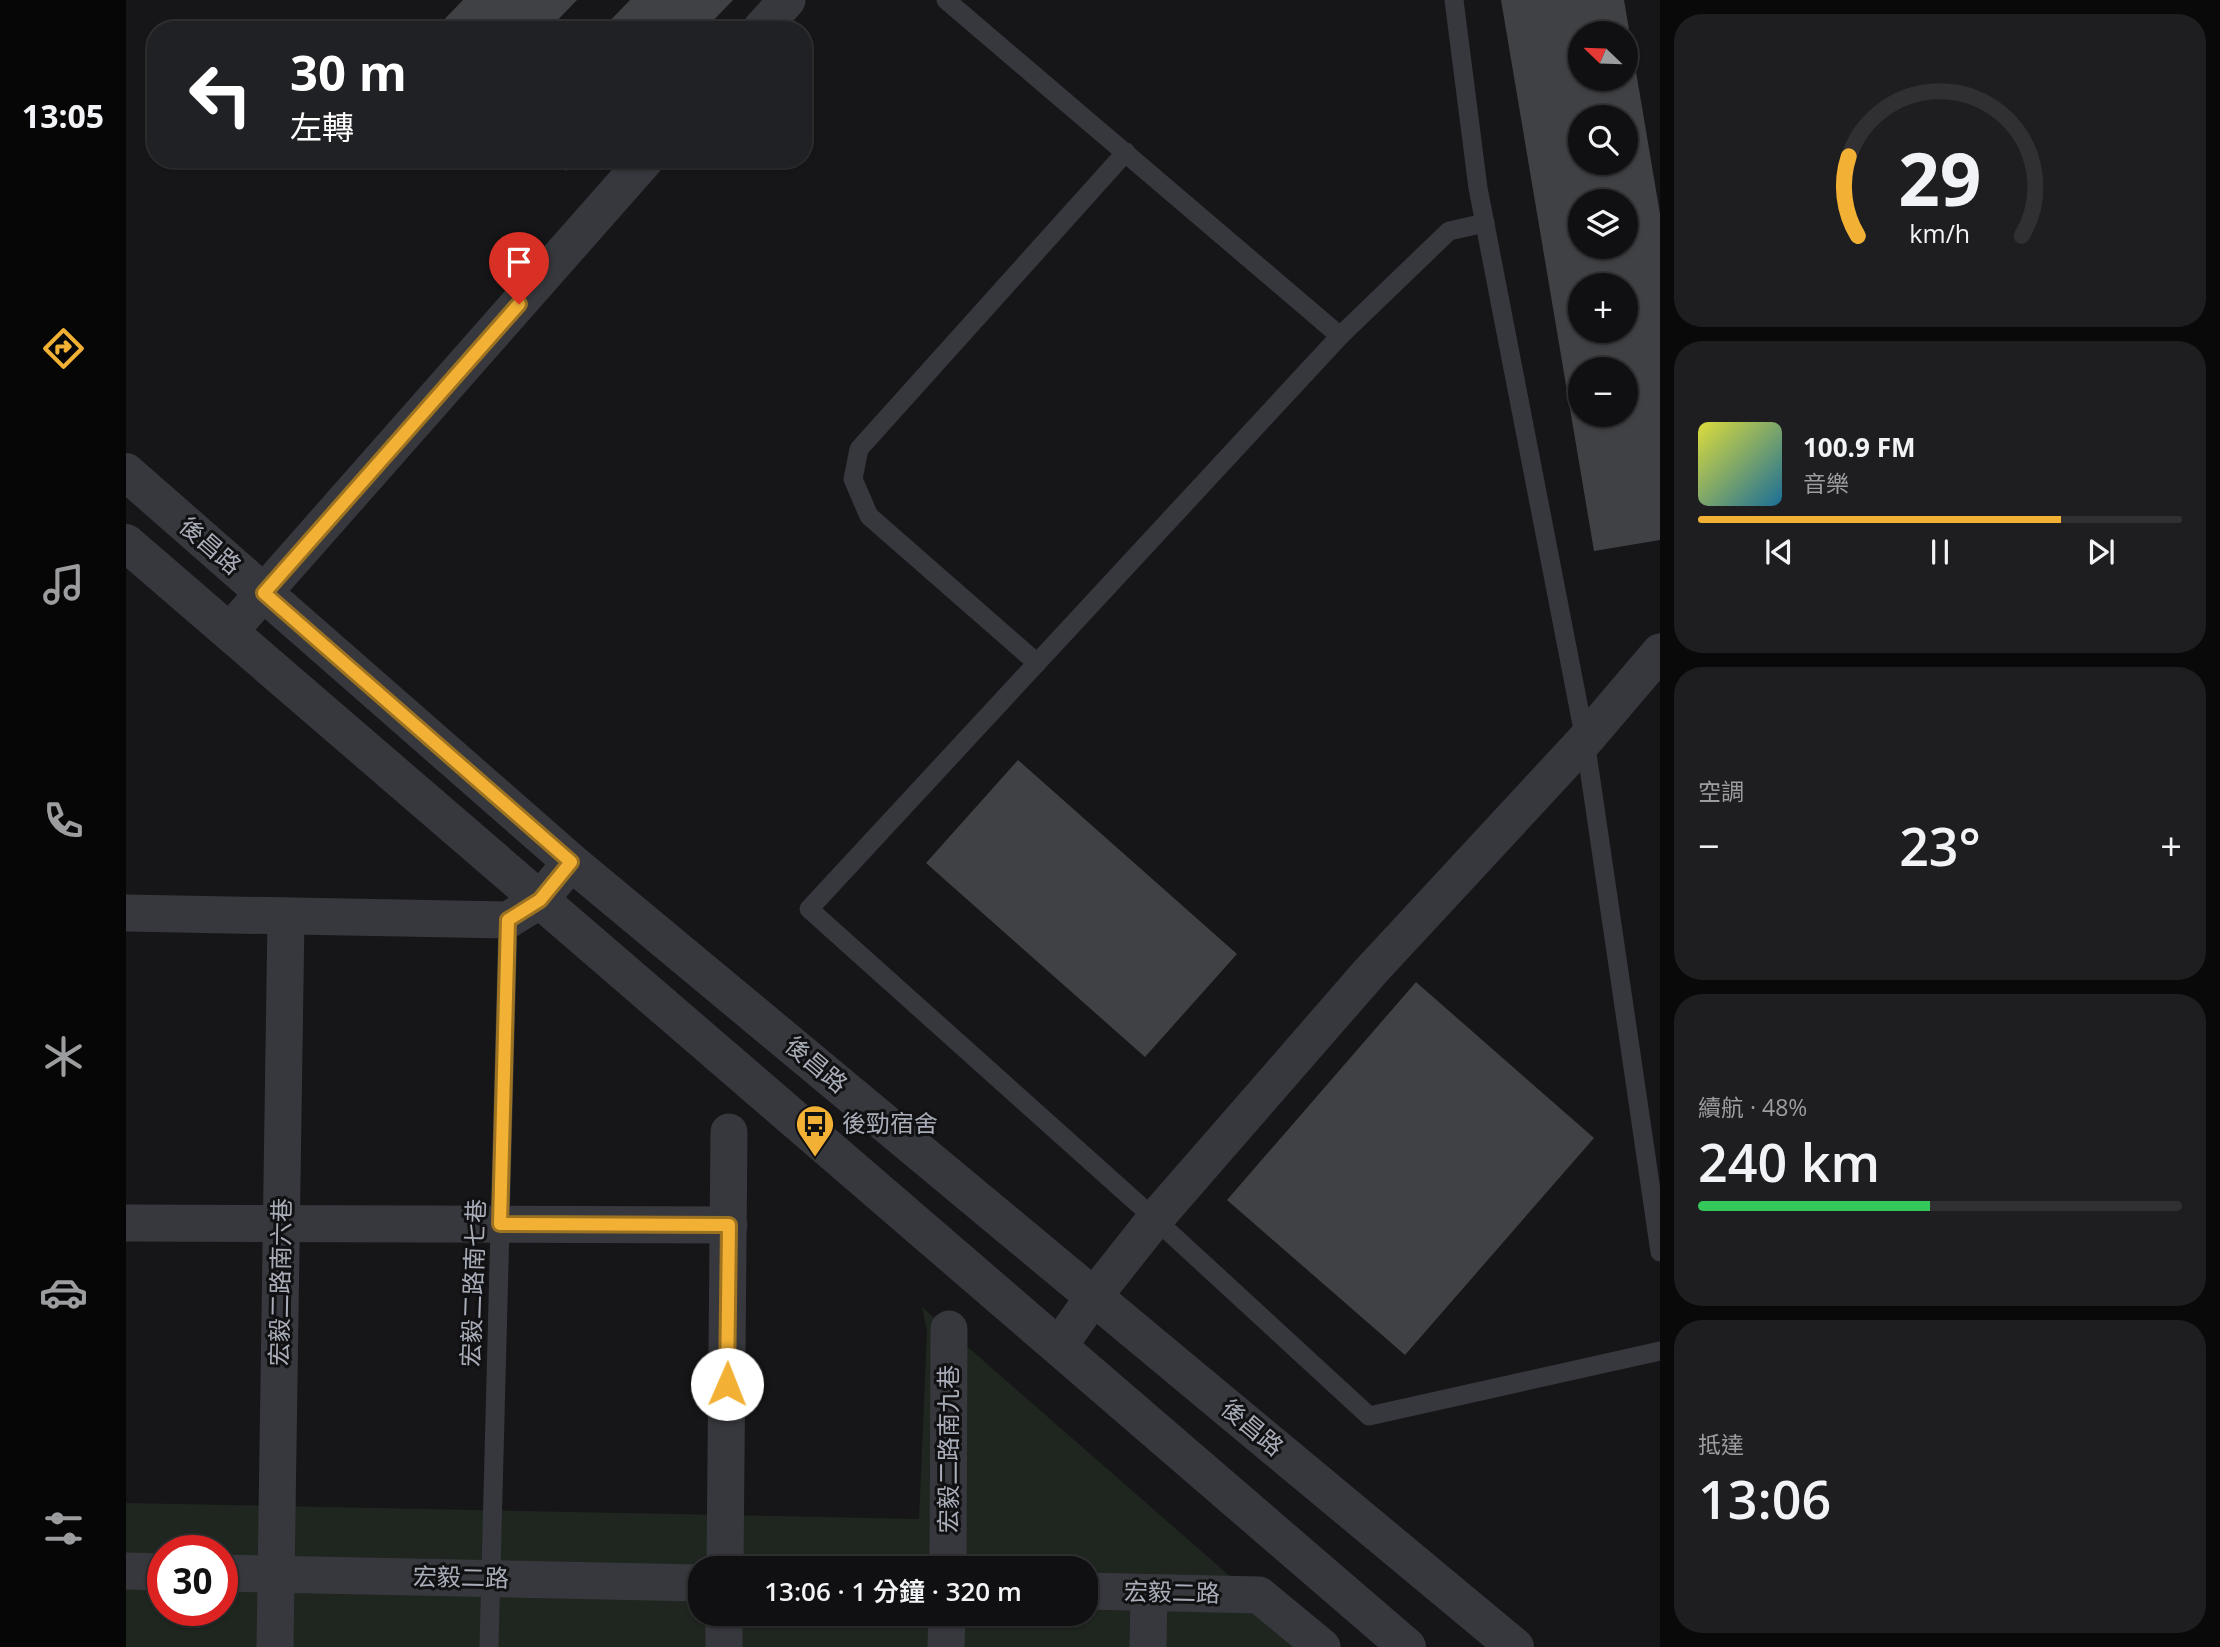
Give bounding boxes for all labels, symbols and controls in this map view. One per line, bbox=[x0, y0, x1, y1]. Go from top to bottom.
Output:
north arrow bbox=[1568, 21, 1638, 91]
map controls bbox=[1568, 21, 1638, 427]
text: 30 m bbox=[290, 39, 407, 105]
icon: left bbox=[175, 49, 266, 140]
text: 13:05 bbox=[22, 94, 104, 137]
text: 左轉 bbox=[290, 105, 354, 148]
button: search bbox=[1568, 105, 1638, 175]
text: 29 bbox=[1898, 129, 1982, 228]
button: layers bbox=[1568, 189, 1638, 259]
text: km/h bbox=[1910, 216, 1970, 250]
pin bbox=[489, 232, 549, 304]
icon: arrive bbox=[500, 243, 538, 281]
button: + bbox=[1568, 273, 1638, 343]
icon: directions bbox=[39, 324, 88, 373]
button: − bbox=[1568, 357, 1638, 427]
text: 100.9 FM bbox=[1803, 429, 1915, 465]
text: 音樂 bbox=[1803, 467, 1849, 499]
street label: 後昌路 bbox=[173, 509, 249, 581]
icon: previous bbox=[1760, 533, 1798, 571]
icon: pause bbox=[1921, 533, 1959, 571]
icon: next bbox=[2082, 533, 2120, 571]
icon: music bbox=[39, 560, 88, 609]
text: 空調 bbox=[1698, 775, 1744, 807]
icon: phone bbox=[39, 796, 88, 845]
text: 23° bbox=[1899, 810, 1981, 881]
text: − bbox=[1698, 819, 1720, 871]
text: + bbox=[2160, 819, 2182, 871]
street label: 後昌路 bbox=[779, 1028, 855, 1100]
icon: climate bbox=[39, 1032, 88, 1081]
text: 續航 · 48% bbox=[1698, 1091, 1807, 1123]
bus stop icon: 後勁宿舍 bbox=[794, 1103, 836, 1158]
place label: 後勁宿舍 bbox=[842, 1106, 938, 1139]
text: 240 km bbox=[1698, 1126, 1880, 1197]
street label: 宏毅二路南六巷 bbox=[262, 1198, 297, 1366]
street label: 宏毅二路南七巷 bbox=[453, 1198, 492, 1367]
icon: car bbox=[39, 1268, 88, 1317]
position arrow bbox=[690, 1347, 764, 1421]
street label: 宏毅二路南九巷 bbox=[931, 1365, 964, 1533]
street label: 後昌路 bbox=[1215, 1391, 1291, 1463]
text: 抵達 bbox=[1698, 1428, 1744, 1460]
text: 13:06 bbox=[1698, 1463, 1831, 1534]
icon: filters bbox=[39, 1504, 88, 1553]
speed limit sign: 30 bbox=[147, 1535, 238, 1626]
street label: 宏毅二路 bbox=[413, 1559, 509, 1594]
text: 13:06 · 1 分鐘 · 320 m bbox=[764, 1573, 1022, 1609]
street label: 宏毅二路 bbox=[1124, 1574, 1220, 1609]

